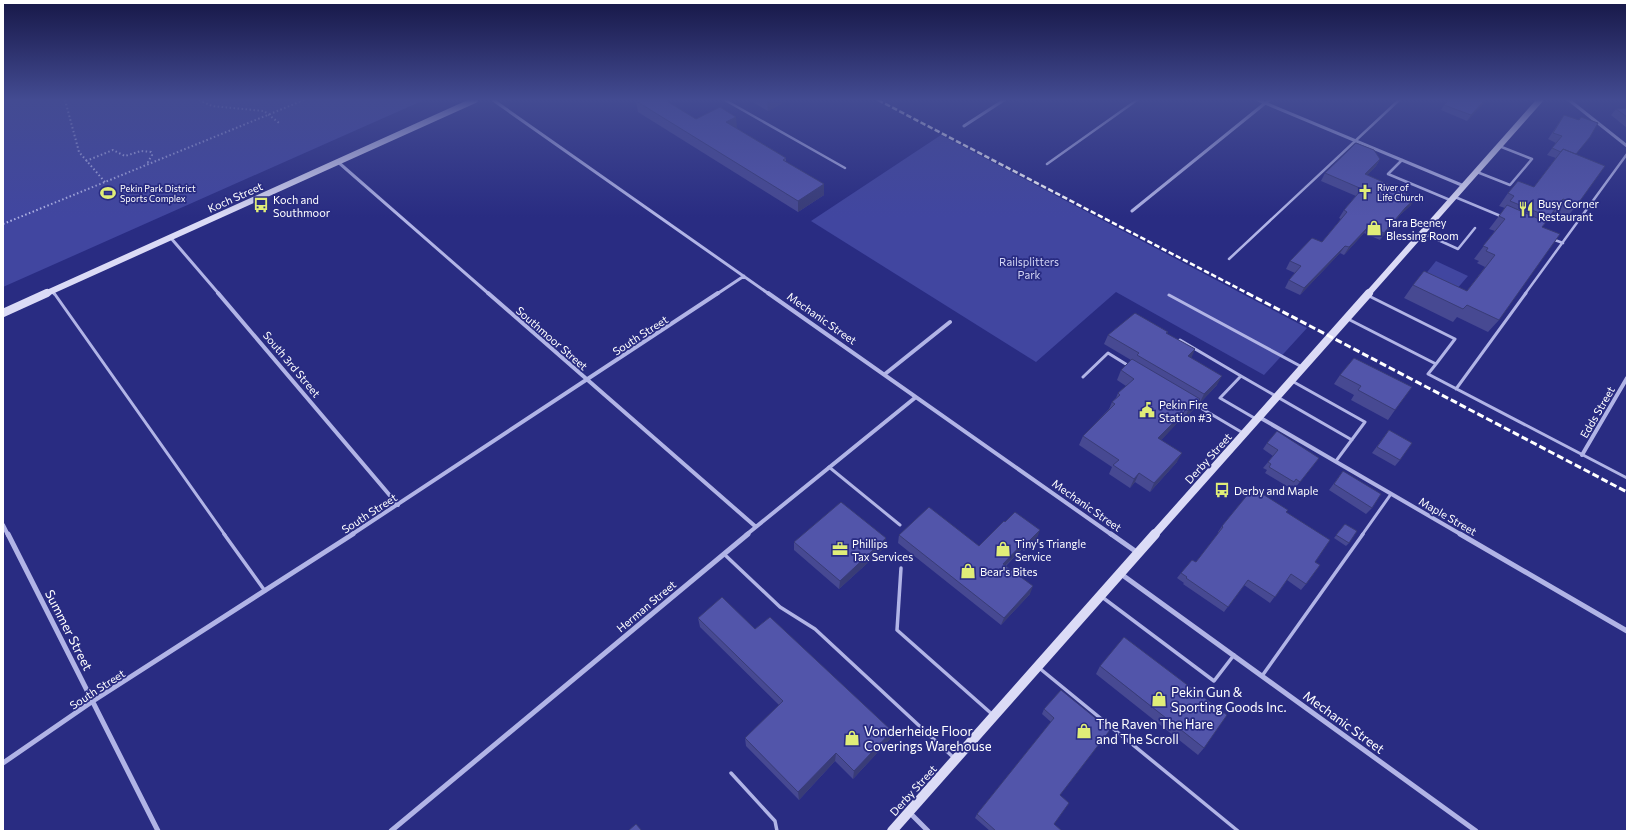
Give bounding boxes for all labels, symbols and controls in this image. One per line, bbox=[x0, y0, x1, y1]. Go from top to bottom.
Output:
street label: Koch Street bbox=[206, 179, 265, 215]
place label: River of Life Church bbox=[1377, 182, 1424, 203]
place label: Pekin Park District Sports Complex bbox=[120, 183, 196, 204]
church icon: River of Life Church bbox=[1356, 183, 1374, 201]
sports icon: Pekin Park District Sports Complex bbox=[99, 184, 117, 202]
place label: Koch and Southmoor bbox=[273, 193, 331, 219]
bus stop icon: Koch and Southmoor bbox=[252, 196, 270, 214]
place label: Busy Corner Restaurant bbox=[1538, 197, 1600, 223]
restaurant icon: Busy Corner Restaurant bbox=[1517, 200, 1535, 218]
place label: Tara Beeney Blessing Room bbox=[1386, 216, 1459, 242]
shop icon: Tara Beeney Blessing Room bbox=[1365, 219, 1383, 237]
park label: Railsplitters Park bbox=[999, 255, 1059, 281]
street label: Mechanic Street bbox=[785, 289, 860, 347]
street label: Southmoor Street bbox=[514, 303, 591, 373]
street label: South Street bbox=[610, 312, 670, 358]
street label: South 3rd Street bbox=[261, 328, 324, 400]
street label: Edds Street bbox=[1577, 383, 1617, 440]
place label: Pekin Fire Station #3 bbox=[1159, 398, 1212, 424]
public building icon: Pekin Fire Station #3 bbox=[1138, 401, 1156, 419]
street label: Derby Street bbox=[1182, 430, 1234, 486]
street label: Mechanic Street bbox=[1050, 476, 1125, 534]
bus stop icon: Derby and Maple bbox=[1213, 481, 1231, 499]
place label: Derby and Maple bbox=[1234, 484, 1318, 497]
street label: South Street bbox=[339, 490, 399, 536]
street label: Maple Street bbox=[1417, 494, 1480, 538]
place label: Phillips Tax Services bbox=[852, 537, 913, 563]
place label: Tiny's Triangle Service bbox=[1015, 537, 1086, 563]
office icon: Phillips Tax Services bbox=[831, 540, 849, 558]
shop icon: Tiny's Triangle Service bbox=[994, 540, 1012, 558]
shop icon: Bear's Bites bbox=[959, 562, 977, 580]
place label: Bear's Bites bbox=[980, 565, 1038, 578]
street label: Herman Street bbox=[614, 577, 679, 635]
street label: Summer Street bbox=[42, 587, 96, 673]
street label: South Street bbox=[67, 666, 127, 712]
place label: Pekin Gun & Sporting Goods Inc. bbox=[1171, 684, 1287, 715]
street label: Mechanic Street bbox=[1300, 687, 1388, 757]
shop icon: Pekin Gun & Sporting Goods Inc. bbox=[1150, 690, 1168, 708]
place label: The Raven The Hare and The Scroll bbox=[1096, 716, 1213, 747]
shop icon: The Raven The Hare and The Scroll bbox=[1075, 722, 1093, 740]
place label: Vonderheide Floor Coverings Warehouse bbox=[864, 723, 992, 754]
shop icon: Vonderheide Floor Coverings Warehouse bbox=[843, 729, 861, 747]
street label: Derby Street bbox=[887, 762, 939, 818]

